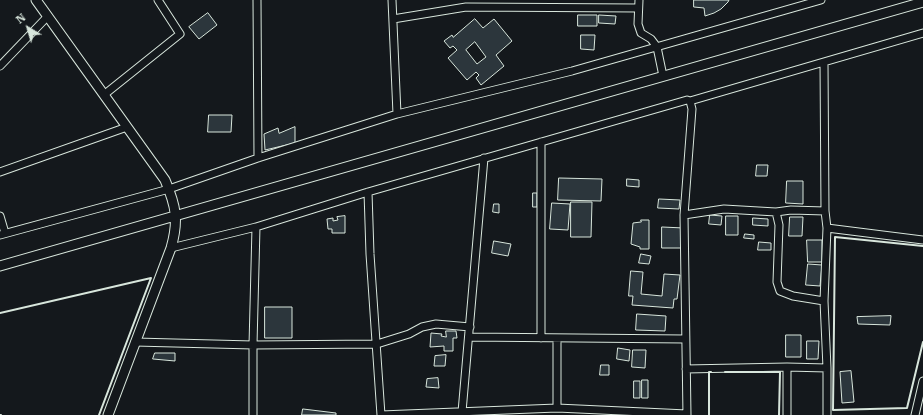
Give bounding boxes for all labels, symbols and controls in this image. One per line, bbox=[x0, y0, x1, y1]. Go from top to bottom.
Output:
north arrow bbox=[8, 8, 48, 48]
text: N bbox=[13, 10, 28, 27]

